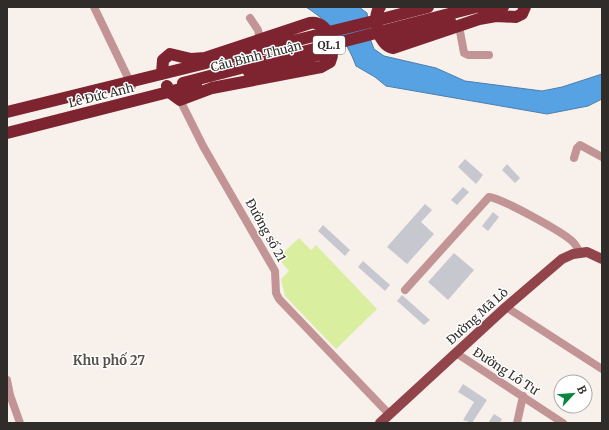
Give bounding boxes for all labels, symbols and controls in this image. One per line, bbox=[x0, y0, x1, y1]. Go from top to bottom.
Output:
road number: QL.1 bbox=[313, 36, 345, 54]
street label: Cầu Bình Thuận bbox=[209, 37, 303, 75]
street label: Lê Đức Anh bbox=[67, 80, 135, 110]
street label: Đường số 21 bbox=[243, 196, 290, 265]
street label: Đường Mã Lò bbox=[443, 284, 511, 348]
street label: Đường Lô Tư bbox=[470, 344, 543, 399]
district label: Khu phố 27 bbox=[73, 351, 145, 369]
north arrow bbox=[553, 374, 593, 414]
text: B bbox=[574, 383, 590, 396]

